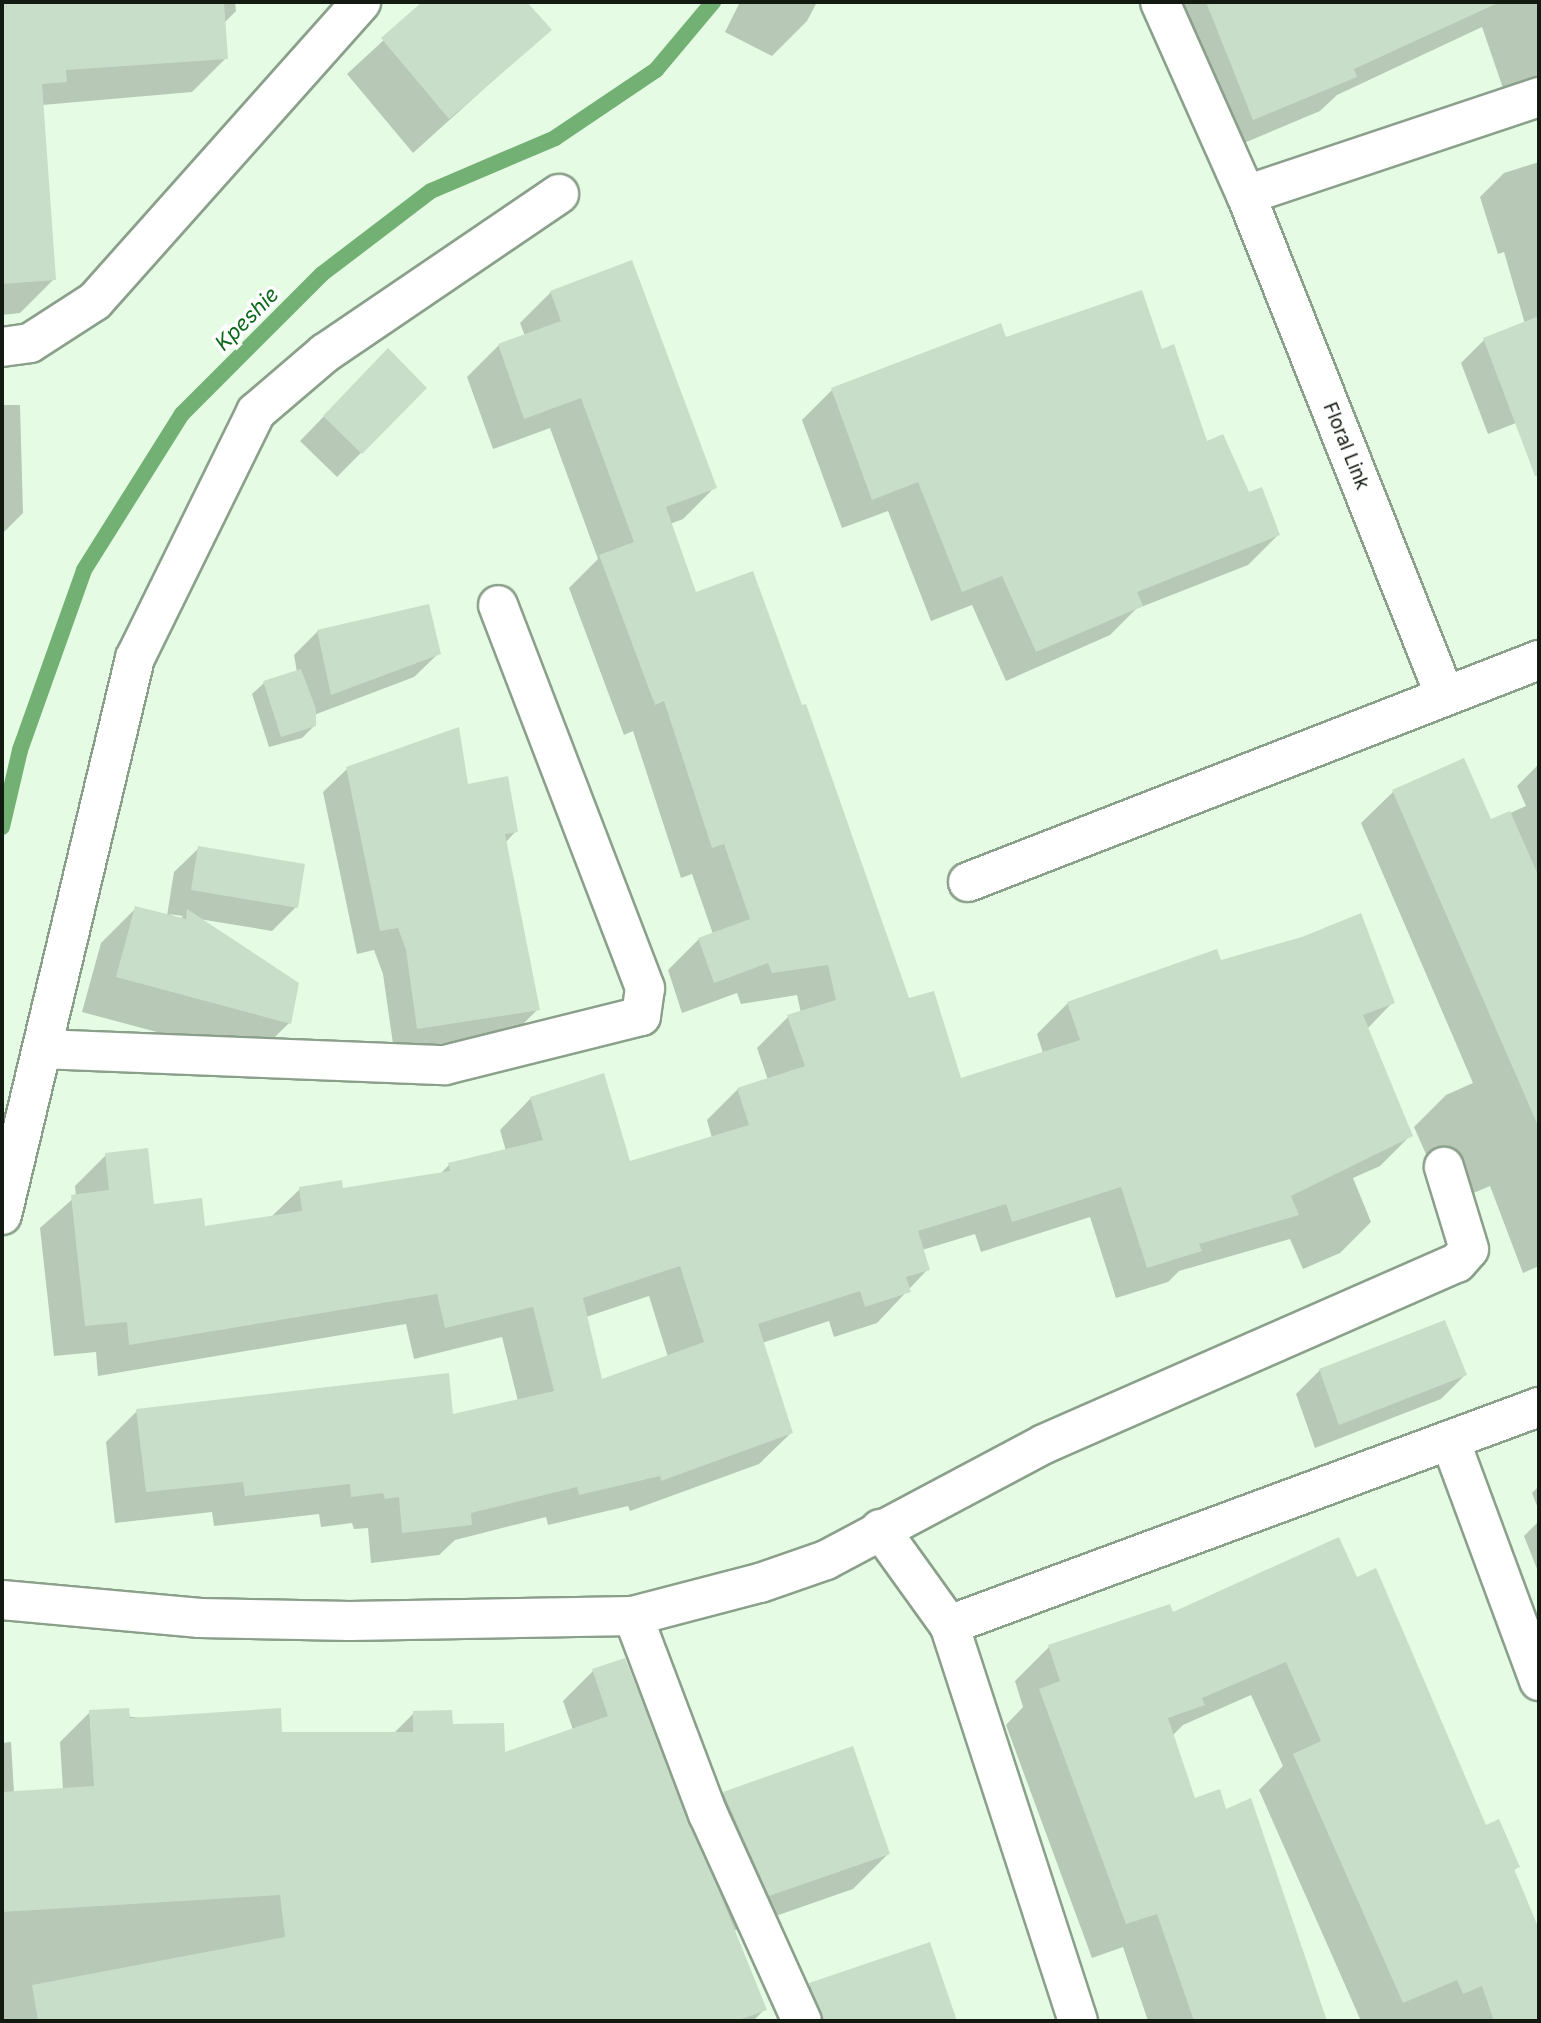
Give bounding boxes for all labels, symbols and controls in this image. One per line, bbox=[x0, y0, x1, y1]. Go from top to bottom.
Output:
water label: Kpeshie bbox=[210, 282, 284, 356]
street label: Floral Link bbox=[1318, 399, 1374, 493]

